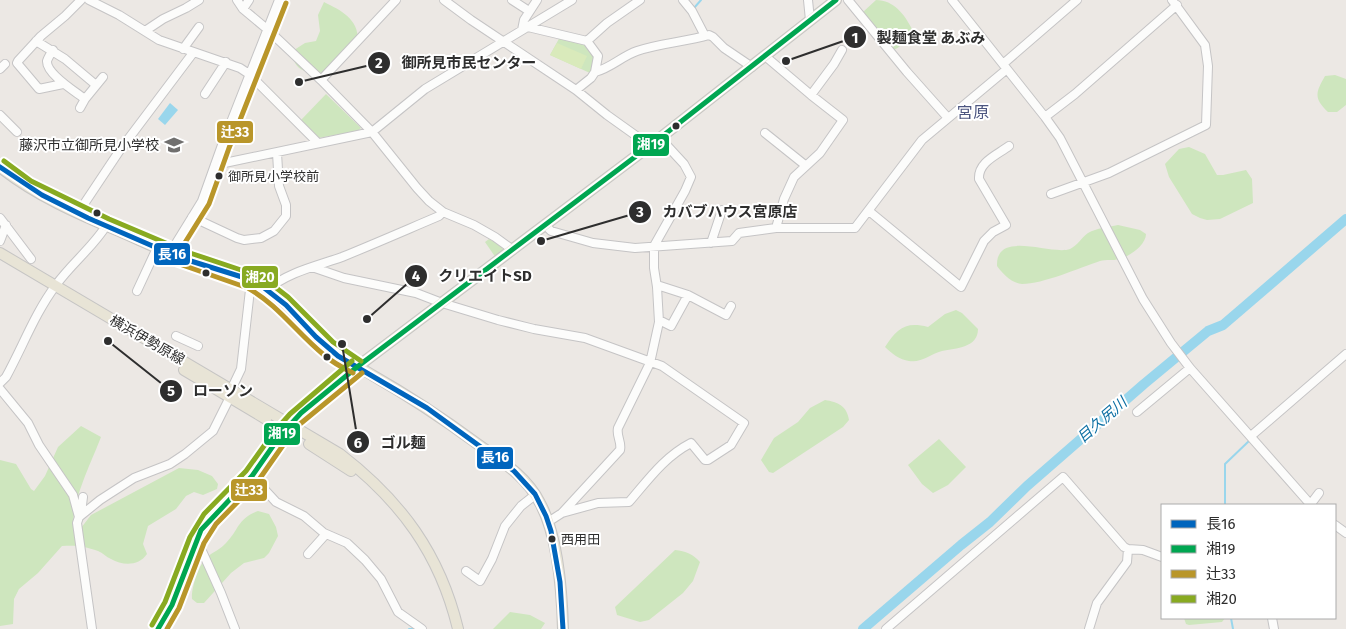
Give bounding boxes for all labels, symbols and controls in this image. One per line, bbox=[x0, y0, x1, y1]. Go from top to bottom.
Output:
callout: 製麺食堂 あぶみ bbox=[842, 22, 996, 52]
text: 1 bbox=[852, 29, 858, 47]
text: 製麺食堂 あぶみ bbox=[877, 29, 985, 47]
callout: 御所見市民センター bbox=[366, 48, 546, 78]
text: 2 bbox=[375, 54, 383, 72]
text: 御所見市民センター bbox=[401, 54, 537, 72]
district label: 宮原 bbox=[957, 103, 989, 122]
line badge: 辻33 bbox=[216, 120, 254, 144]
unlabelled marker bbox=[671, 121, 681, 131]
text: 辻33 bbox=[221, 124, 249, 141]
line badge: 湘19 bbox=[632, 133, 670, 157]
school or university icon: 藤沢市立御所見小学校 bbox=[163, 134, 185, 156]
text: 湘19 bbox=[637, 136, 665, 153]
place label: 藤沢市立御所見小学校 bbox=[19, 137, 159, 154]
place label: 御所見小学校前 bbox=[228, 169, 319, 184]
marker: 御所見小学校前 bbox=[214, 171, 224, 181]
callout: カバブハウス宮原店 bbox=[628, 197, 808, 227]
text: 3 bbox=[635, 203, 644, 221]
text: カバブハウス宮原店 bbox=[662, 203, 798, 221]
unlabelled marker bbox=[92, 208, 102, 218]
line badge: 長16 bbox=[153, 242, 191, 266]
text: 長16 bbox=[158, 246, 186, 263]
callout: クリエイトSD bbox=[403, 261, 541, 291]
line badge: 湘20 bbox=[241, 265, 279, 289]
text: 4 bbox=[412, 267, 421, 285]
text: クリエイトSD bbox=[438, 267, 532, 285]
unlabelled marker bbox=[201, 268, 211, 278]
text: 湘20 bbox=[245, 269, 275, 286]
street label: 横浜伊勢原線 bbox=[106, 312, 188, 368]
unlabelled marker bbox=[322, 352, 332, 362]
callout: ローソン bbox=[158, 376, 263, 406]
text: 5 bbox=[167, 382, 175, 400]
text: ローソン bbox=[193, 382, 253, 400]
water label: 目久尻川 bbox=[1073, 392, 1132, 446]
line badge: 湘19 bbox=[263, 422, 301, 446]
text: 湘19 bbox=[268, 425, 296, 442]
callout: ゴル麺 bbox=[346, 427, 436, 457]
text: 6 bbox=[354, 434, 363, 452]
text: ゴル麺 bbox=[380, 434, 426, 452]
line badge: 長16 bbox=[476, 446, 514, 470]
text: 長16 bbox=[481, 449, 509, 466]
line badge: 辻33 bbox=[230, 478, 268, 502]
text: 辻33 bbox=[235, 482, 263, 499]
legend bbox=[1161, 504, 1336, 619]
text: 長16 bbox=[1206, 515, 1236, 533]
place label: 西用田 bbox=[561, 532, 600, 547]
marker: 西用田 bbox=[547, 534, 557, 544]
text: 湘19 bbox=[1206, 540, 1235, 558]
text: 辻33 bbox=[1206, 565, 1236, 583]
text: 湘20 bbox=[1206, 590, 1237, 608]

